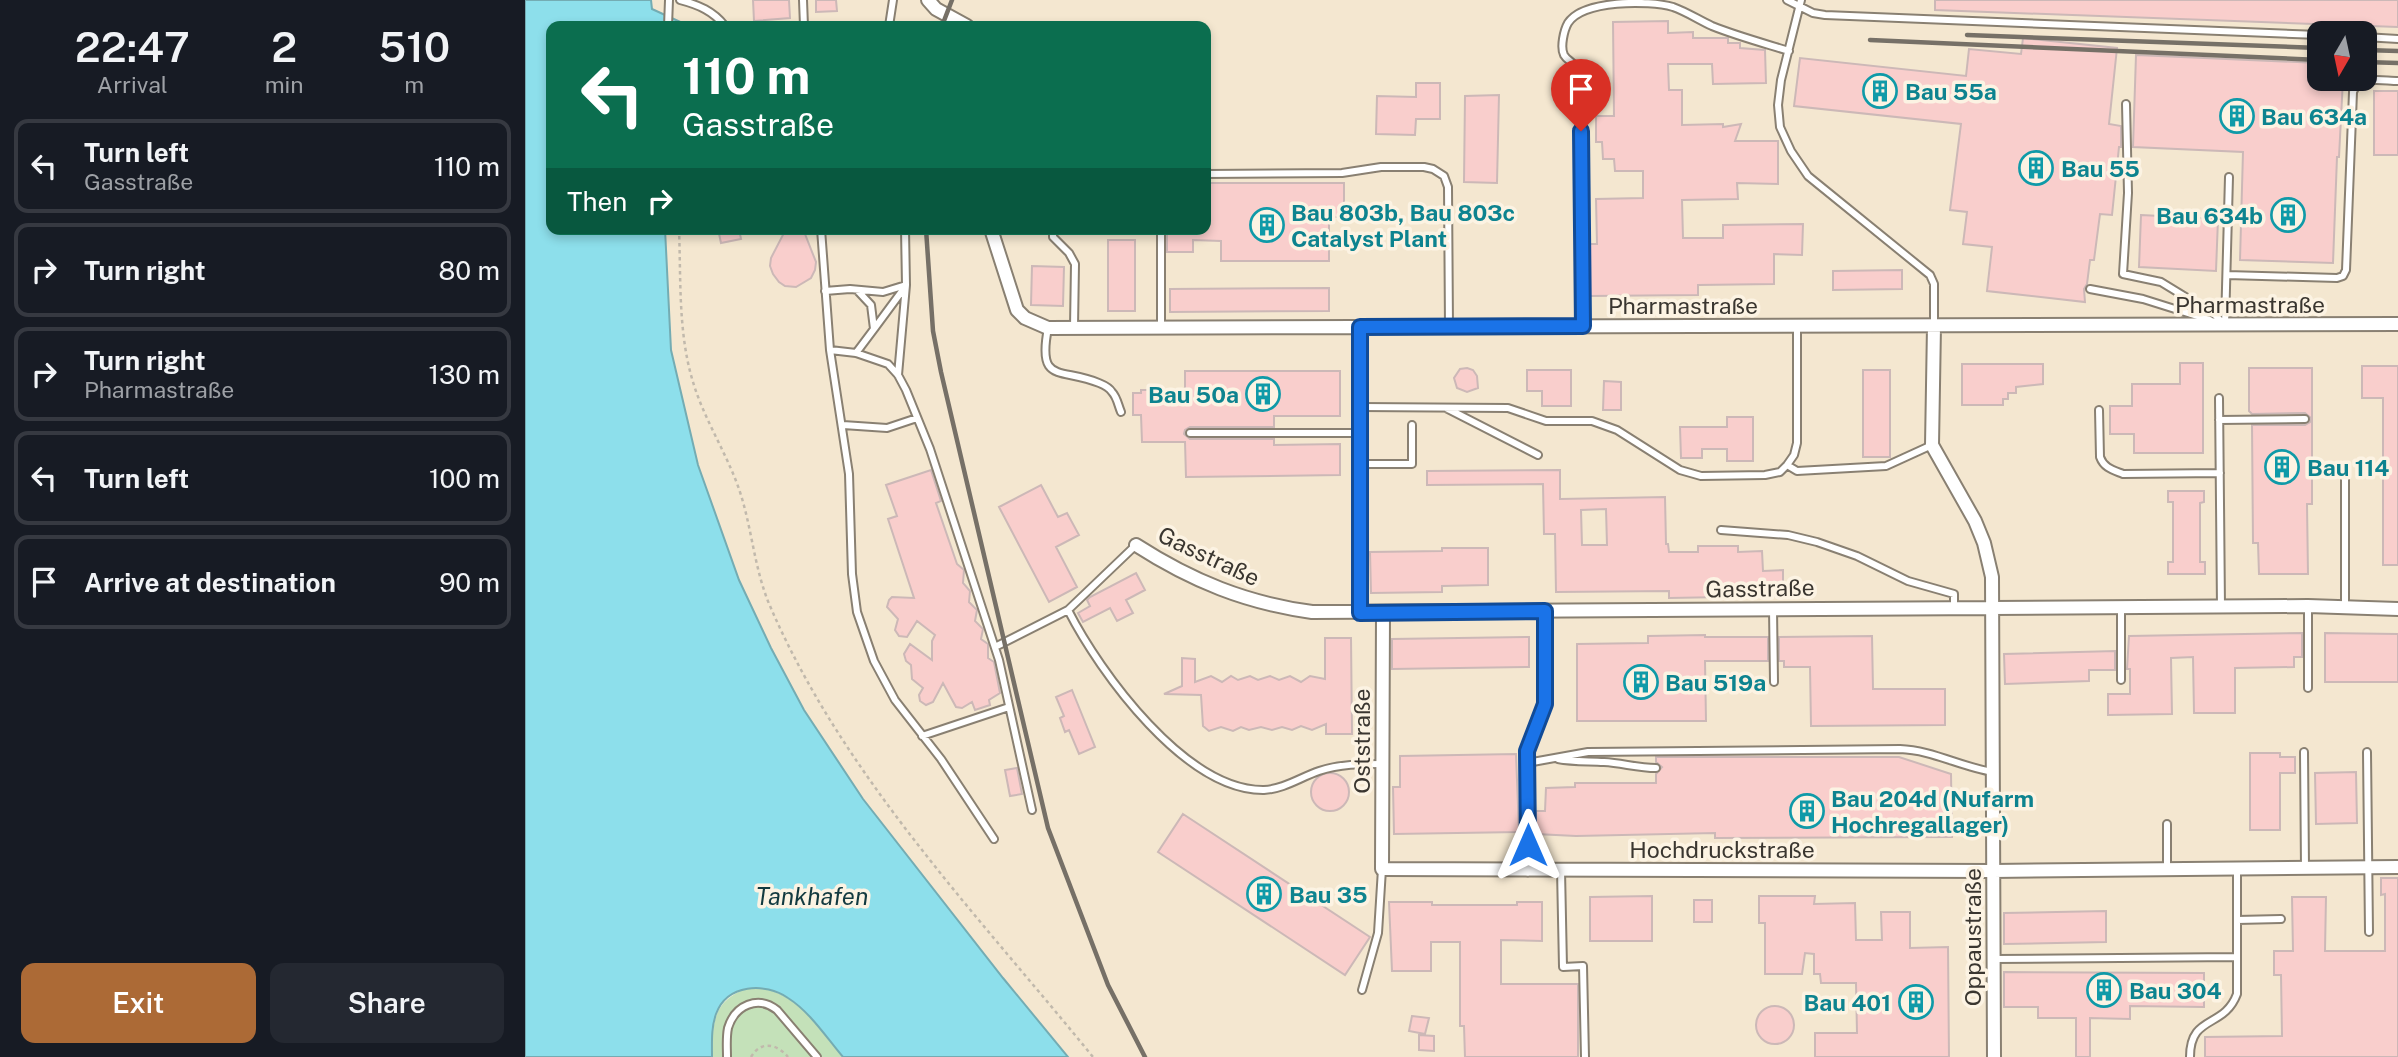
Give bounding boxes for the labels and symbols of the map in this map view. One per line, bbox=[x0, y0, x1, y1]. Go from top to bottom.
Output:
north arrow bbox=[2307, 21, 2377, 91]
pin bbox=[1551, 59, 1611, 131]
building icon: Bau 55a bbox=[1861, 72, 1899, 110]
place label: Bau 55a bbox=[1905, 78, 1997, 105]
building icon: Bau 634a bbox=[2218, 97, 2256, 135]
place label: Bau 634a bbox=[2261, 103, 2367, 130]
building icon: Bau 55 bbox=[2017, 149, 2055, 187]
place label: Bau 55 bbox=[2061, 155, 2140, 182]
building icon: Bau 634b bbox=[2269, 196, 2307, 234]
place label: Bau 803b, Bau 803c Catalyst Plant bbox=[1291, 199, 1515, 252]
place label: Bau 634b bbox=[2156, 202, 2263, 229]
building icon: Bau 803b, Bau 803c Catalyst Plant bbox=[1248, 206, 1286, 244]
street label: Pharmastraße bbox=[2175, 291, 2325, 318]
street label: Pharmastraße bbox=[1608, 292, 1758, 319]
building icon: Bau 50a bbox=[1244, 375, 1282, 413]
place label: Bau 50a bbox=[1148, 381, 1239, 408]
building icon: Bau 114 bbox=[2263, 448, 2301, 486]
place label: Bau 114 bbox=[2307, 454, 2389, 481]
street label: Gasstraße bbox=[1154, 521, 1264, 591]
street label: Gasstraße bbox=[1705, 574, 1815, 602]
building icon: Bau 519a bbox=[1622, 663, 1660, 701]
place label: Bau 519a bbox=[1665, 669, 1766, 696]
street label: Oststraße bbox=[1348, 688, 1375, 794]
place label: Bau 204d (Nufarm Hochregallager) bbox=[1831, 785, 2034, 838]
building icon: Bau 204d (Nufarm Hochregallager) bbox=[1788, 792, 1826, 830]
position arrow bbox=[1491, 808, 1565, 882]
street label: Hochdruckstraße bbox=[1629, 836, 1815, 863]
street label: Oppaustraße bbox=[1959, 868, 1986, 1006]
building icon: Bau 35 bbox=[1245, 875, 1283, 913]
place label: Bau 35 bbox=[1289, 881, 1367, 908]
water label: Tankhafen bbox=[756, 882, 868, 910]
building icon: Bau 304 bbox=[2085, 971, 2123, 1009]
place label: Bau 304 bbox=[2129, 977, 2222, 1004]
building icon: Bau 401 bbox=[1897, 983, 1935, 1021]
place label: Bau 401 bbox=[1804, 989, 1891, 1016]

